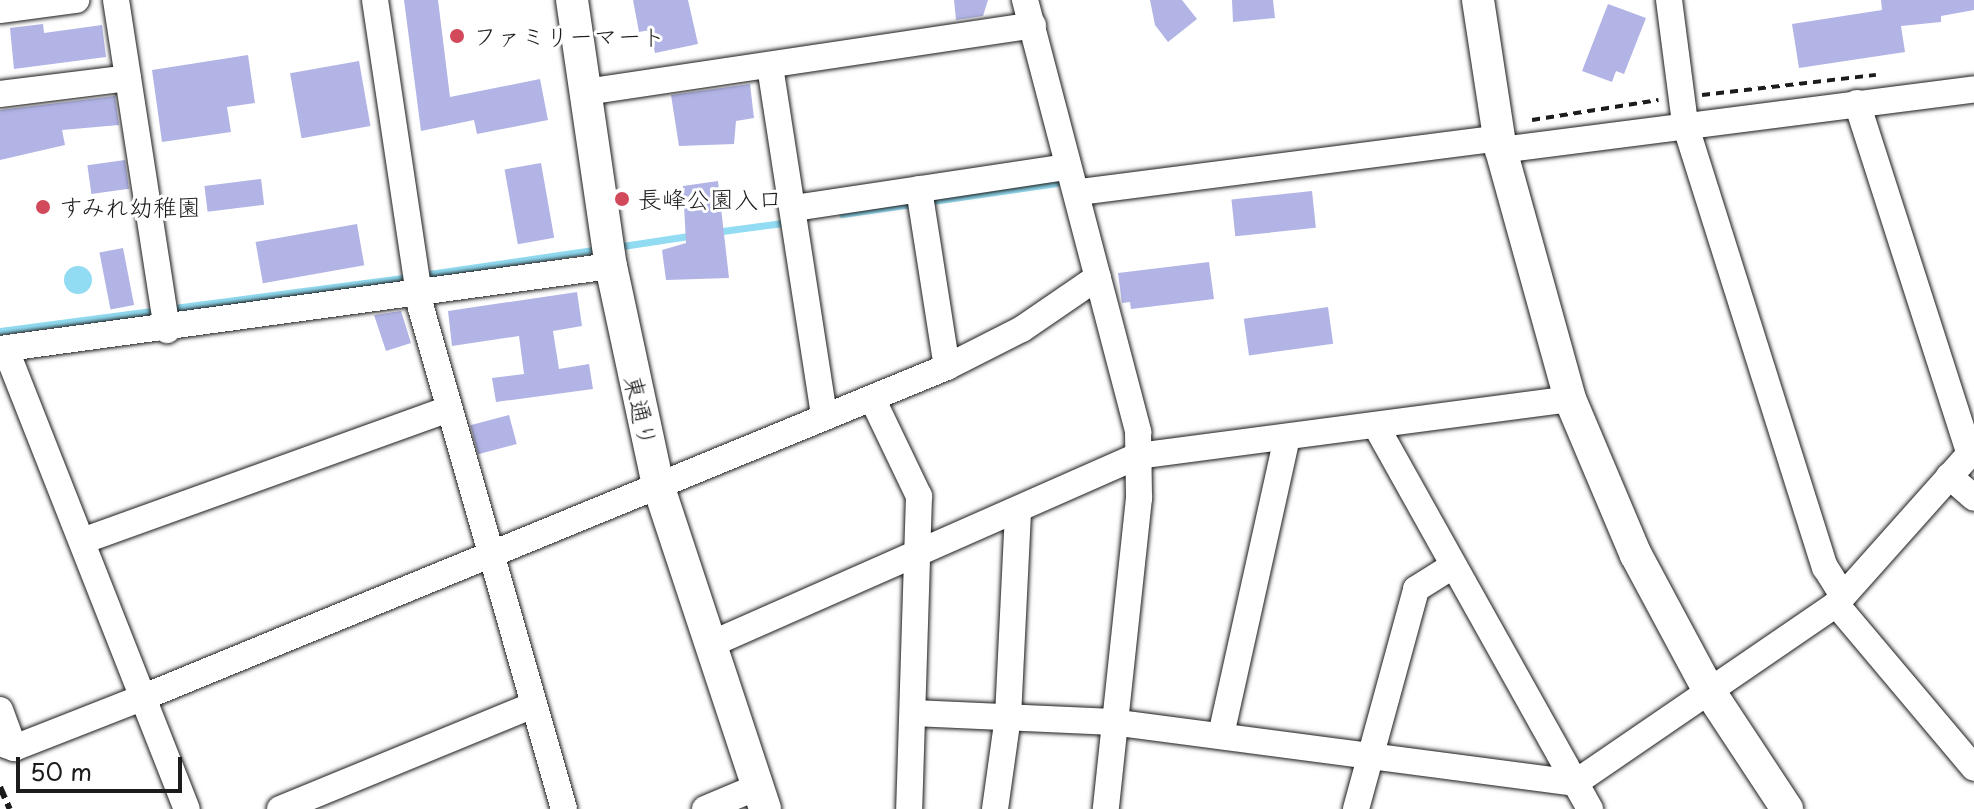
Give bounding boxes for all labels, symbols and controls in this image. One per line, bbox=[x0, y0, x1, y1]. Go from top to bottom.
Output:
place label: ファミリーマート bbox=[473, 22, 665, 50]
marker: ファミリーマート bbox=[448, 27, 466, 45]
place label: 長峰公園入口 bbox=[638, 185, 782, 213]
marker: 長峰公園入口 bbox=[613, 190, 631, 208]
place label: すみれ幼稚園 bbox=[59, 193, 203, 221]
marker: すみれ幼稚園 bbox=[34, 198, 52, 216]
street label: 東通り bbox=[619, 373, 663, 449]
scale bar bbox=[20, 741, 186, 791]
text: 50 m bbox=[30, 753, 92, 789]

